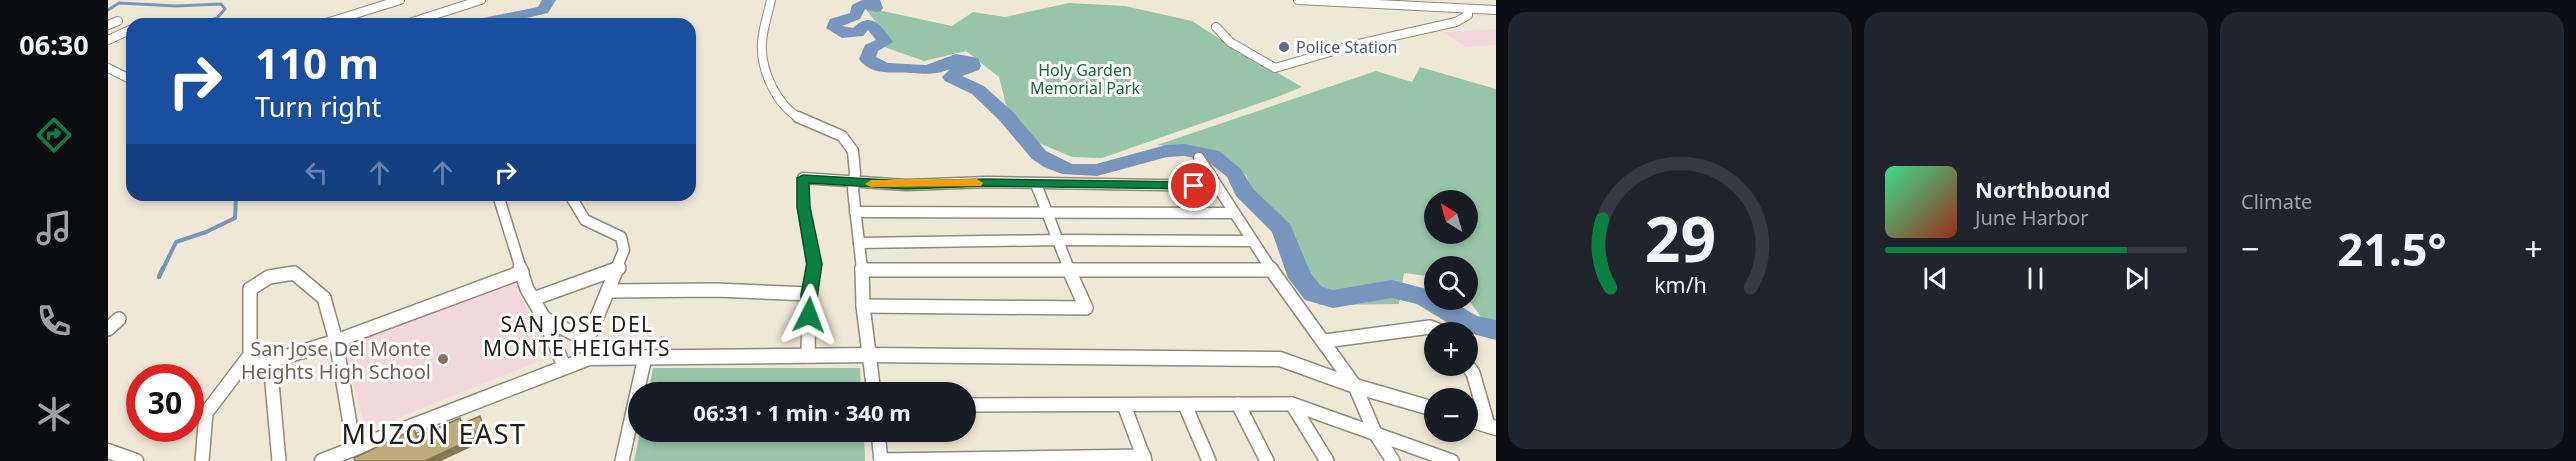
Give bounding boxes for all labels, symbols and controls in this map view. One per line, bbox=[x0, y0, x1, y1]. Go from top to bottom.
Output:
text: 06:30 bbox=[19, 26, 89, 63]
text: 110 m bbox=[255, 34, 379, 91]
place label: Police Station bbox=[1296, 36, 1398, 58]
marker: Police Station bbox=[1277, 40, 1291, 54]
icon: right bbox=[156, 42, 234, 120]
park label: Holy Garden Memorial Park bbox=[1030, 59, 1140, 99]
text: Turn right bbox=[255, 88, 381, 125]
icon: directions bbox=[33, 114, 75, 156]
icon: left bbox=[300, 156, 333, 189]
icon: ahead bbox=[363, 156, 396, 189]
icon: ahead bbox=[426, 156, 459, 189]
icon: right bbox=[489, 156, 522, 189]
pin bbox=[1168, 160, 1219, 211]
icon: arrive bbox=[1177, 169, 1210, 202]
text: Northbound bbox=[1975, 174, 2110, 204]
text: Climate bbox=[2241, 188, 2312, 215]
north arrow bbox=[1424, 190, 1478, 244]
map controls bbox=[1424, 190, 1478, 442]
text: 29 bbox=[1644, 195, 1716, 280]
text: June Harbor bbox=[1975, 204, 2089, 231]
icon: music bbox=[33, 207, 75, 249]
text: 21.5° bbox=[2338, 218, 2446, 279]
text: − bbox=[2241, 226, 2260, 271]
text: + bbox=[2524, 226, 2543, 271]
button: search bbox=[1424, 256, 1478, 310]
icon: previous bbox=[1919, 262, 1952, 295]
icon: pause bbox=[2019, 262, 2052, 295]
icon: next bbox=[2120, 262, 2153, 295]
text: km/h bbox=[1654, 270, 1706, 299]
position arrow bbox=[777, 283, 841, 347]
icon: phone bbox=[33, 300, 75, 342]
district label: SAN JOSE DEL MONTE HEIGHTS bbox=[483, 310, 671, 362]
button: + bbox=[1424, 322, 1478, 376]
place label: San Jose Del Monte Heights High School bbox=[241, 335, 431, 385]
marker: San Jose Del Monte Heights High School bbox=[436, 352, 450, 366]
speed limit sign: 30 bbox=[126, 364, 204, 442]
button: − bbox=[1424, 388, 1478, 442]
icon: climate bbox=[33, 393, 75, 435]
text: 06:31 · 1 min · 340 m bbox=[693, 397, 911, 427]
district label: MUZON EAST bbox=[341, 415, 527, 452]

